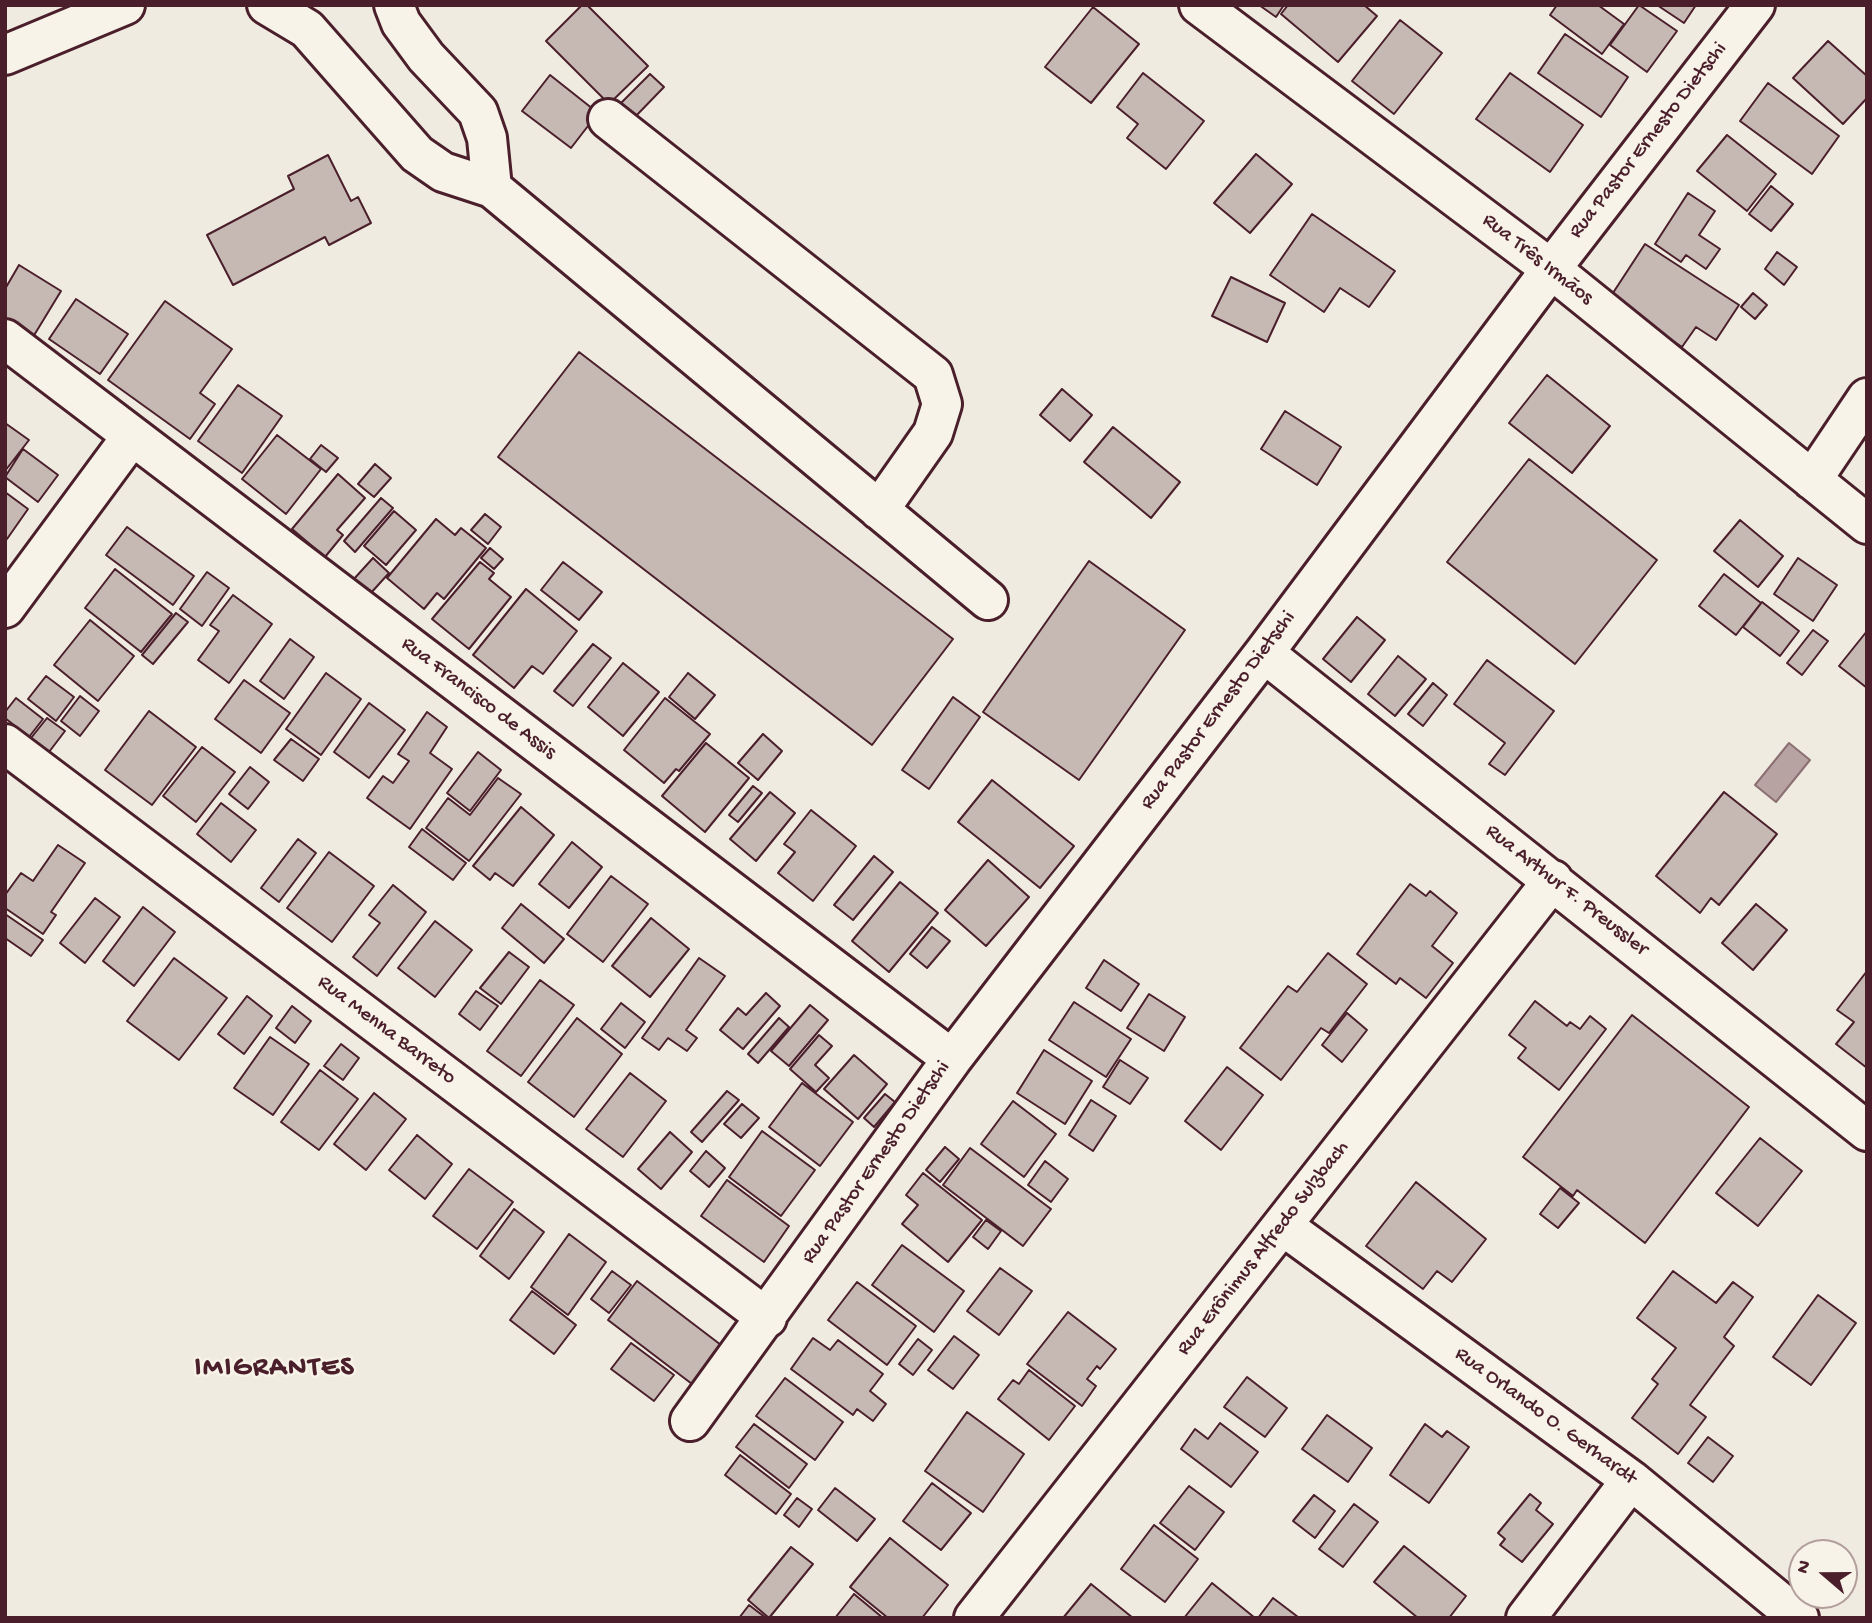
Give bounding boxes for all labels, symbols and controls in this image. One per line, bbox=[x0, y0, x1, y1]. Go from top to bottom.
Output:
street label: Rua Pastor Ernesto Dietschi bbox=[1565, 38, 1733, 244]
street label: Rua Três Irmãos bbox=[1476, 209, 1598, 311]
street label: Rua Pastor Ernesto Dietschi bbox=[1136, 607, 1302, 815]
street label: Rua Francisco de Assis bbox=[395, 632, 561, 766]
street label: Rua Arthur F. Preussler bbox=[1480, 820, 1652, 962]
street label: Rua Menna Barreto bbox=[312, 971, 460, 1091]
street label: Rua Pastor Ernesto Dietschi bbox=[797, 1057, 957, 1269]
street label: Rua Erônimus Alfredo Sulzbach bbox=[1172, 1137, 1356, 1361]
street label: Rua Orlando O. Gerhardt bbox=[1449, 1342, 1641, 1492]
district label: IMIGRANTES bbox=[196, 1353, 354, 1387]
north arrow bbox=[1788, 1539, 1858, 1609]
text: N bbox=[1792, 1558, 1818, 1577]

